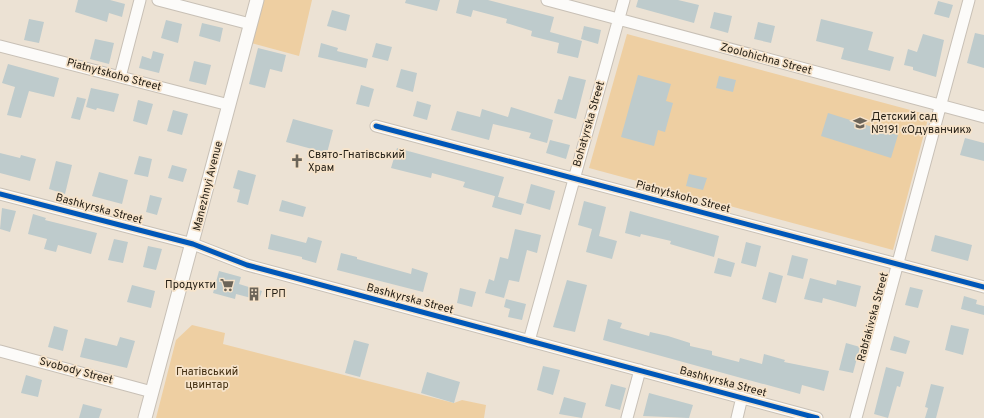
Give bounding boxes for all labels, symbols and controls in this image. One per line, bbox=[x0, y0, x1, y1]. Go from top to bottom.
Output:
street label: Zoolohichna Street bbox=[719, 40, 813, 78]
street label: Piatnytskoho Street bbox=[65, 56, 163, 94]
street label: Bohatyrska Street bbox=[570, 79, 608, 169]
place label: Детский сад №191 «Одуванчик» bbox=[871, 110, 972, 137]
school or university icon: Детский сад №191 «Одуванчик» bbox=[852, 115, 868, 131]
street label: Manezhnyi Avenue bbox=[190, 140, 226, 232]
place label: Свято-Гнатівський Храм bbox=[308, 148, 405, 175]
church icon: Свято-Гнатівський Храм bbox=[289, 153, 305, 169]
street label: Piatnytskoho Street bbox=[634, 178, 732, 216]
street label: Bashkyrska Street bbox=[54, 191, 144, 227]
street label: Rabfakivska Street bbox=[854, 271, 892, 363]
supermarket icon: Продукти bbox=[219, 277, 235, 293]
place label: Продукти bbox=[165, 278, 216, 292]
street label: Bashkyrska Street bbox=[365, 281, 455, 317]
building icon: ГРП bbox=[246, 286, 262, 302]
place label: ГРП bbox=[265, 287, 286, 301]
street label: Svobody Street bbox=[38, 354, 114, 388]
street label: Bashkyrska Street bbox=[678, 364, 768, 400]
park label: Гнатівський цвинтар bbox=[176, 365, 238, 392]

